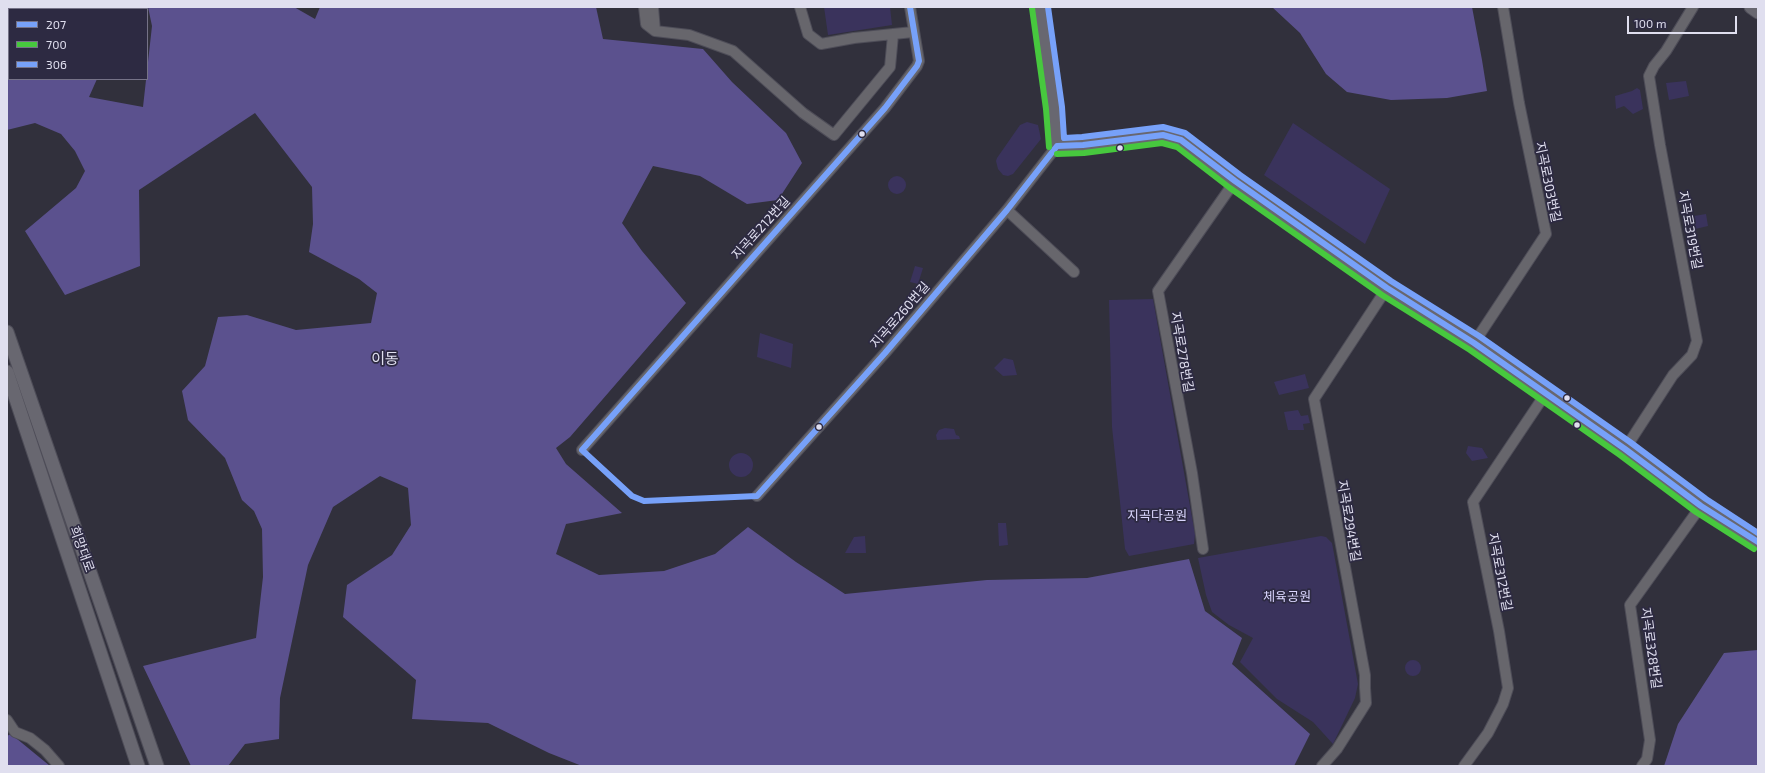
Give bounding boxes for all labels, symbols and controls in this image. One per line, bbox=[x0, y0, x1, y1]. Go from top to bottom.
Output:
legend bbox=[8, 8, 148, 80]
scale bar bbox=[1629, 8, 1739, 34]
text: 100 m bbox=[1634, 16, 1666, 30]
text: 207 bbox=[46, 17, 66, 31]
text: 700 bbox=[46, 37, 67, 51]
text: 306 bbox=[46, 57, 67, 71]
unlabelled marker bbox=[857, 129, 867, 139]
street label: 지곡로303번길 bbox=[1532, 140, 1564, 224]
unlabelled marker bbox=[1115, 143, 1125, 153]
street label: 지곡로319번길 bbox=[1675, 189, 1705, 271]
street label: 지곡로212번길 bbox=[729, 193, 793, 263]
street label: 지곡로260번길 bbox=[867, 279, 933, 351]
street label: 지곡로278번길 bbox=[1167, 310, 1197, 394]
district label: 이동 bbox=[371, 350, 399, 368]
unlabelled marker bbox=[1562, 393, 1572, 403]
unlabelled marker bbox=[1572, 420, 1582, 430]
unlabelled marker bbox=[814, 422, 824, 432]
street label: 지곡로294번길 bbox=[1334, 479, 1364, 563]
park label: 지곡다공원 bbox=[1127, 508, 1187, 524]
street label: 희망대로 bbox=[66, 524, 98, 574]
street label: 지곡로312번길 bbox=[1485, 531, 1515, 613]
park label: 체육공원 bbox=[1263, 589, 1311, 605]
street label: 지곡로328번길 bbox=[1638, 606, 1664, 690]

